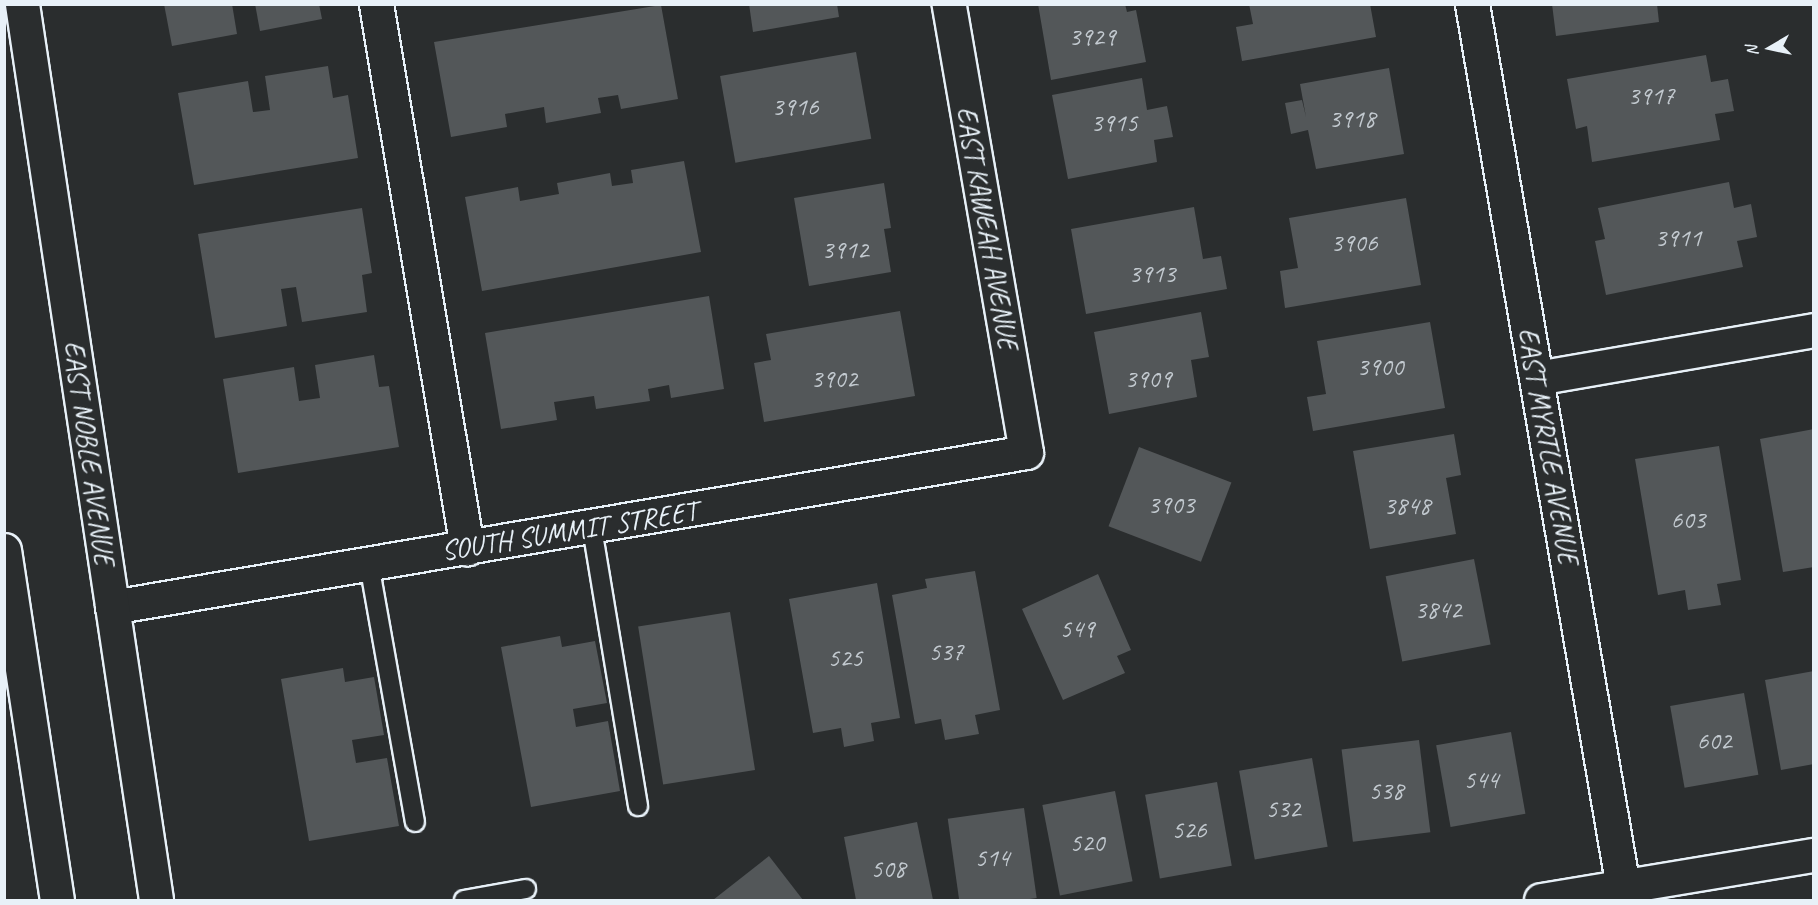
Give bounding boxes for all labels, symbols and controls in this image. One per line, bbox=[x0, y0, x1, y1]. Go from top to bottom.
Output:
north arrow bbox=[1740, 18, 1800, 78]
house number: 3929 bbox=[1069, 21, 1115, 53]
text: N bbox=[1742, 44, 1763, 57]
house number: 3917 bbox=[1628, 80, 1674, 112]
house number: 3916 bbox=[772, 91, 818, 123]
house number: 3918 bbox=[1329, 103, 1375, 135]
street label: EAST KAWEAH AVENUE bbox=[949, 104, 1025, 352]
house number: 3915 bbox=[1091, 107, 1137, 139]
house number: 3911 bbox=[1655, 222, 1701, 254]
house number: 3906 bbox=[1331, 227, 1377, 259]
house number: 3912 bbox=[822, 234, 868, 266]
house number: 3913 bbox=[1129, 258, 1175, 290]
street label: EAST MYRTLE AVENUE bbox=[1511, 325, 1585, 567]
street label: EAST NOBLE AVENUE bbox=[57, 340, 121, 566]
house number: 3900 bbox=[1357, 351, 1403, 383]
house number: 3902 bbox=[811, 363, 857, 395]
house number: 3909 bbox=[1125, 363, 1171, 395]
house number: 3903 bbox=[1148, 489, 1194, 521]
house number: 3848 bbox=[1384, 490, 1430, 522]
street label: SOUTH SUMMIT STREET bbox=[439, 494, 699, 568]
house number: 603 bbox=[1670, 504, 1706, 536]
house number: 3842 bbox=[1415, 594, 1461, 626]
house number: 549 bbox=[1059, 613, 1095, 645]
house number: 537 bbox=[928, 636, 964, 668]
house number: 525 bbox=[827, 642, 863, 674]
house number: 602 bbox=[1696, 725, 1732, 757]
house number: 544 bbox=[1463, 764, 1499, 796]
house number: 538 bbox=[1368, 775, 1404, 807]
house number: 532 bbox=[1265, 793, 1301, 825]
house number: 526 bbox=[1171, 814, 1207, 846]
house number: 520 bbox=[1069, 827, 1105, 859]
house number: 514 bbox=[974, 842, 1010, 874]
house number: 508 bbox=[870, 853, 906, 885]

